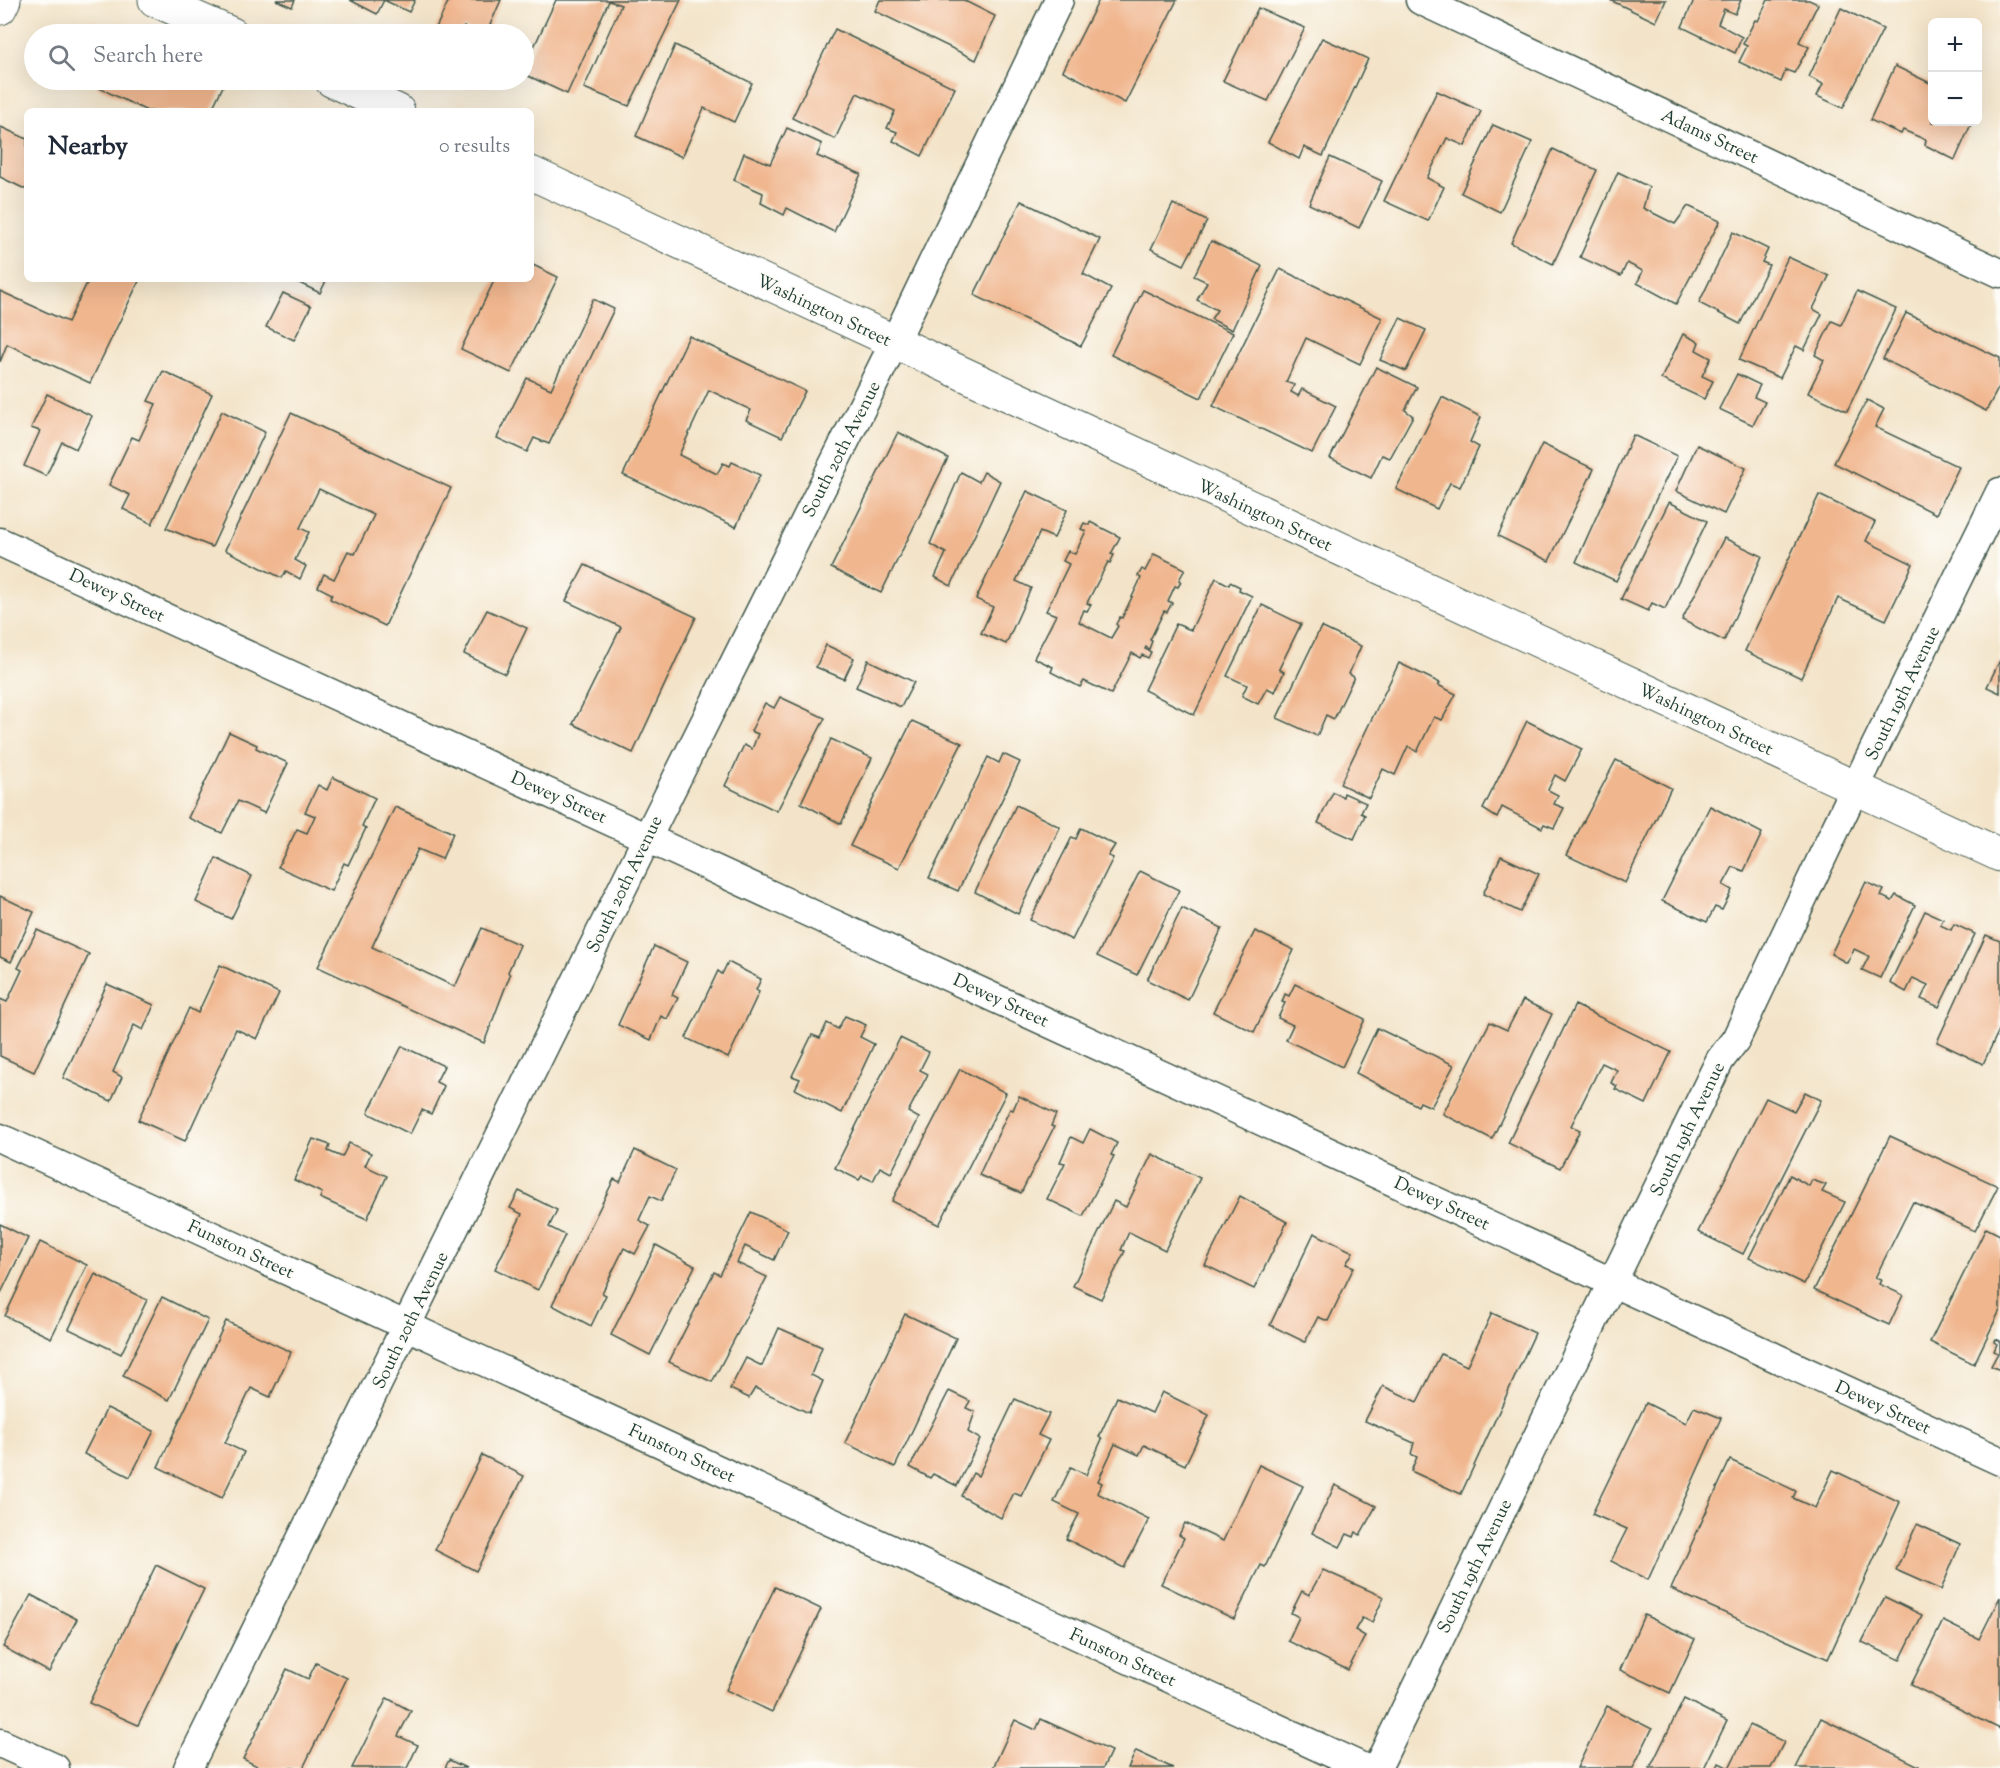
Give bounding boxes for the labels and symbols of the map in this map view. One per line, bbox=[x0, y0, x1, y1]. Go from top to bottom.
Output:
street label: Adams Street bbox=[1656, 104, 1762, 172]
street label: Washington Street bbox=[751, 269, 895, 354]
street label: South 20th Avenue bbox=[797, 377, 888, 523]
street label: Washington Street bbox=[1192, 474, 1336, 559]
street label: Dewey Street bbox=[64, 563, 168, 630]
street label: South 19th Avenue bbox=[1860, 622, 1948, 766]
street label: Washington Street bbox=[1633, 678, 1777, 763]
street label: Dewey Street bbox=[506, 766, 610, 832]
street label: South 20th Avenue bbox=[581, 812, 670, 958]
street label: Dewey Street bbox=[948, 968, 1052, 1035]
street label: South 19th Avenue bbox=[1645, 1058, 1733, 1202]
street label: Dewey Street bbox=[1389, 1171, 1493, 1238]
street label: Funston Street bbox=[183, 1215, 298, 1287]
street label: South 20th Avenue bbox=[367, 1248, 456, 1394]
street label: Dewey Street bbox=[1830, 1375, 1934, 1442]
street label: Funston Street bbox=[624, 1419, 739, 1491]
street label: South 19th Avenue bbox=[1432, 1495, 1520, 1639]
street label: Funston Street bbox=[1065, 1623, 1180, 1695]

